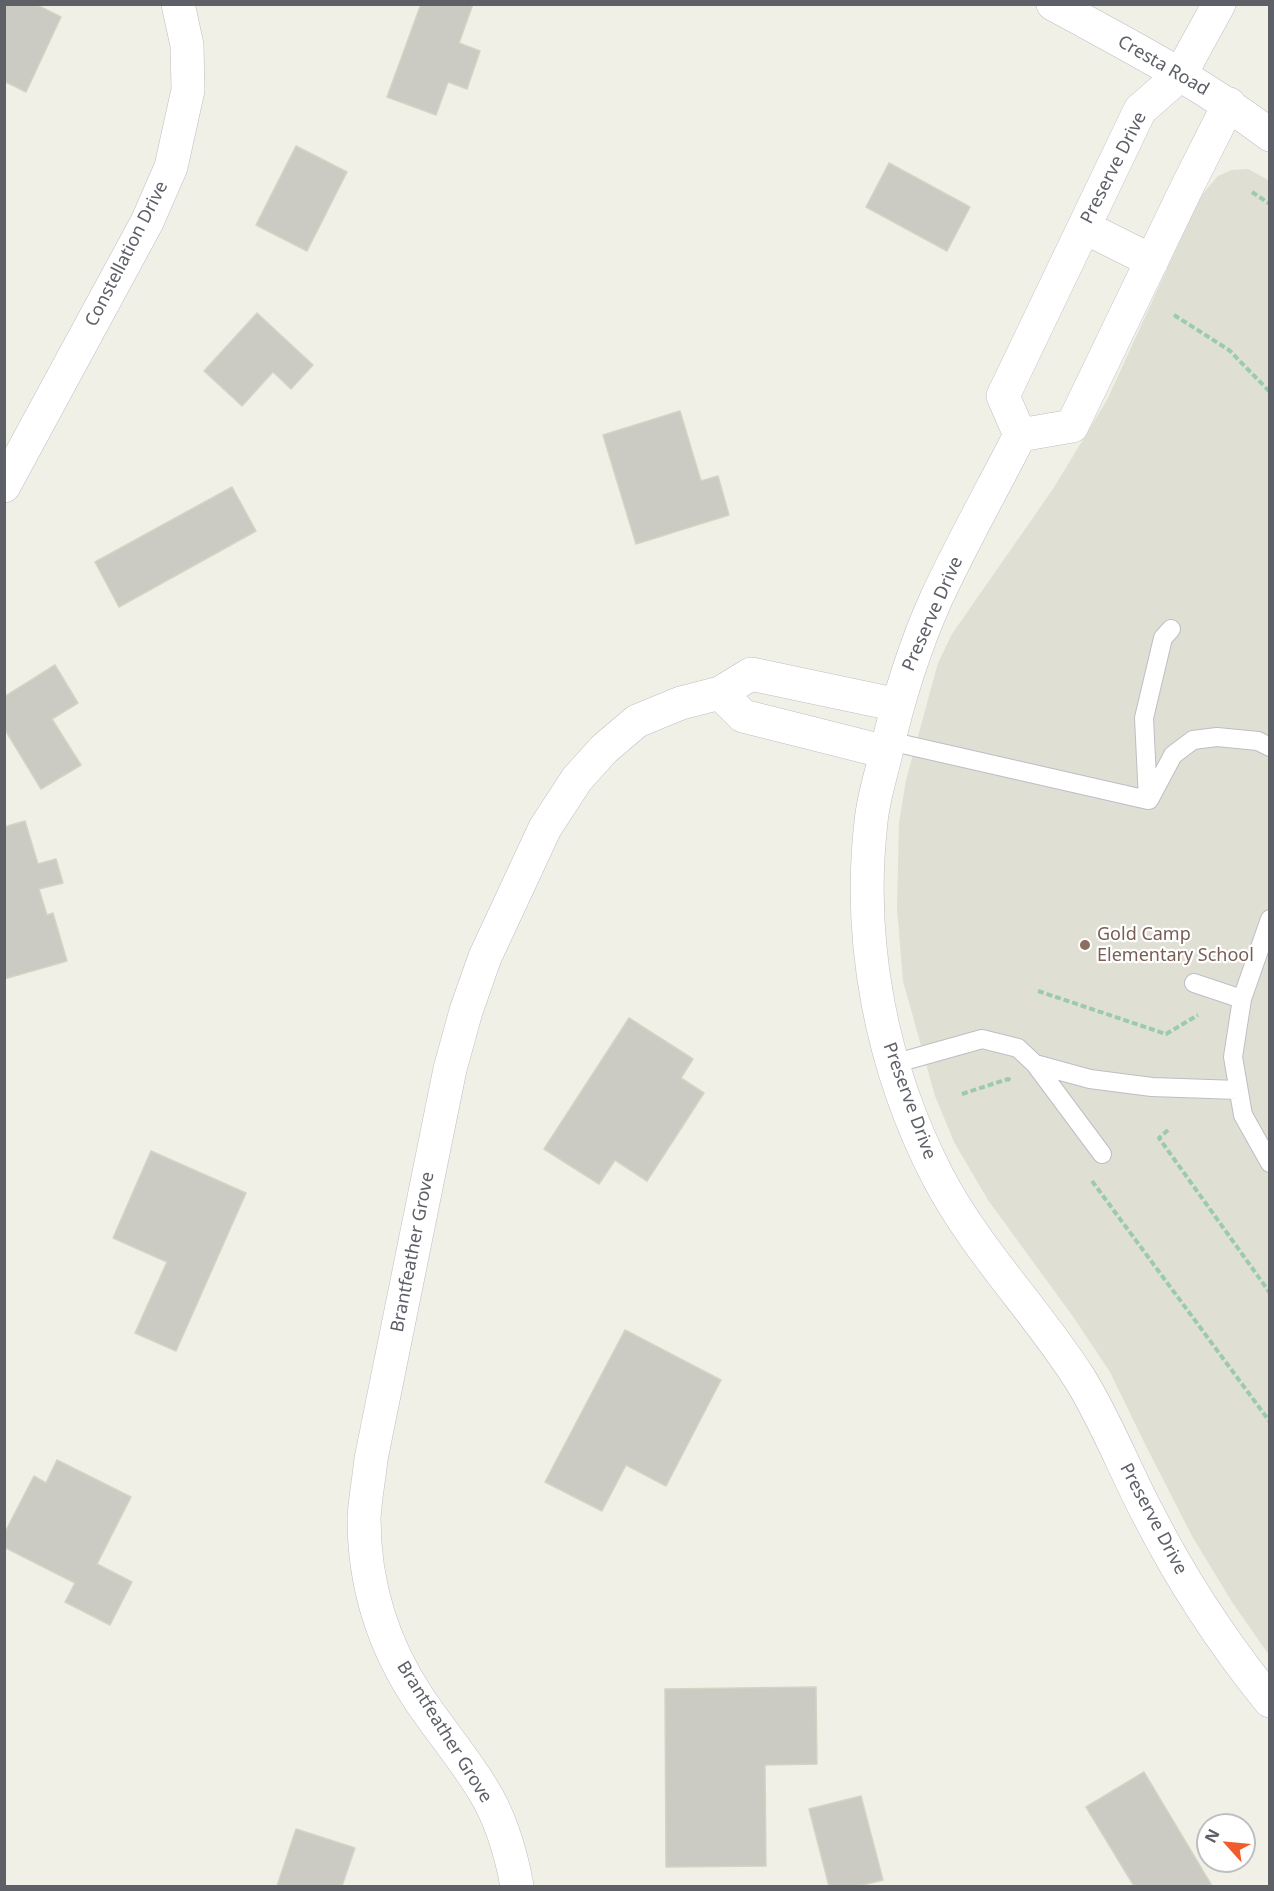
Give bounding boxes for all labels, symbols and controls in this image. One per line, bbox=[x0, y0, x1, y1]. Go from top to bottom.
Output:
street label: Cresta Road bbox=[1114, 31, 1212, 101]
street label: Preserve Drive bbox=[1076, 108, 1152, 228]
street label: Constellation Drive bbox=[81, 178, 173, 330]
street label: Preserve Drive bbox=[898, 554, 968, 674]
place label: Gold Camp Elementary School bbox=[1097, 924, 1254, 966]
marker: Gold Camp Elementary School bbox=[1078, 938, 1092, 952]
street label: Preserve Drive bbox=[878, 1040, 940, 1162]
street label: Brantfeather Grove bbox=[387, 1170, 439, 1334]
street label: Preserve Drive bbox=[1115, 1460, 1191, 1578]
street label: Brantfeather Grove bbox=[392, 1657, 496, 1807]
north arrow bbox=[1196, 1813, 1256, 1873]
text: N bbox=[1199, 1825, 1224, 1847]

